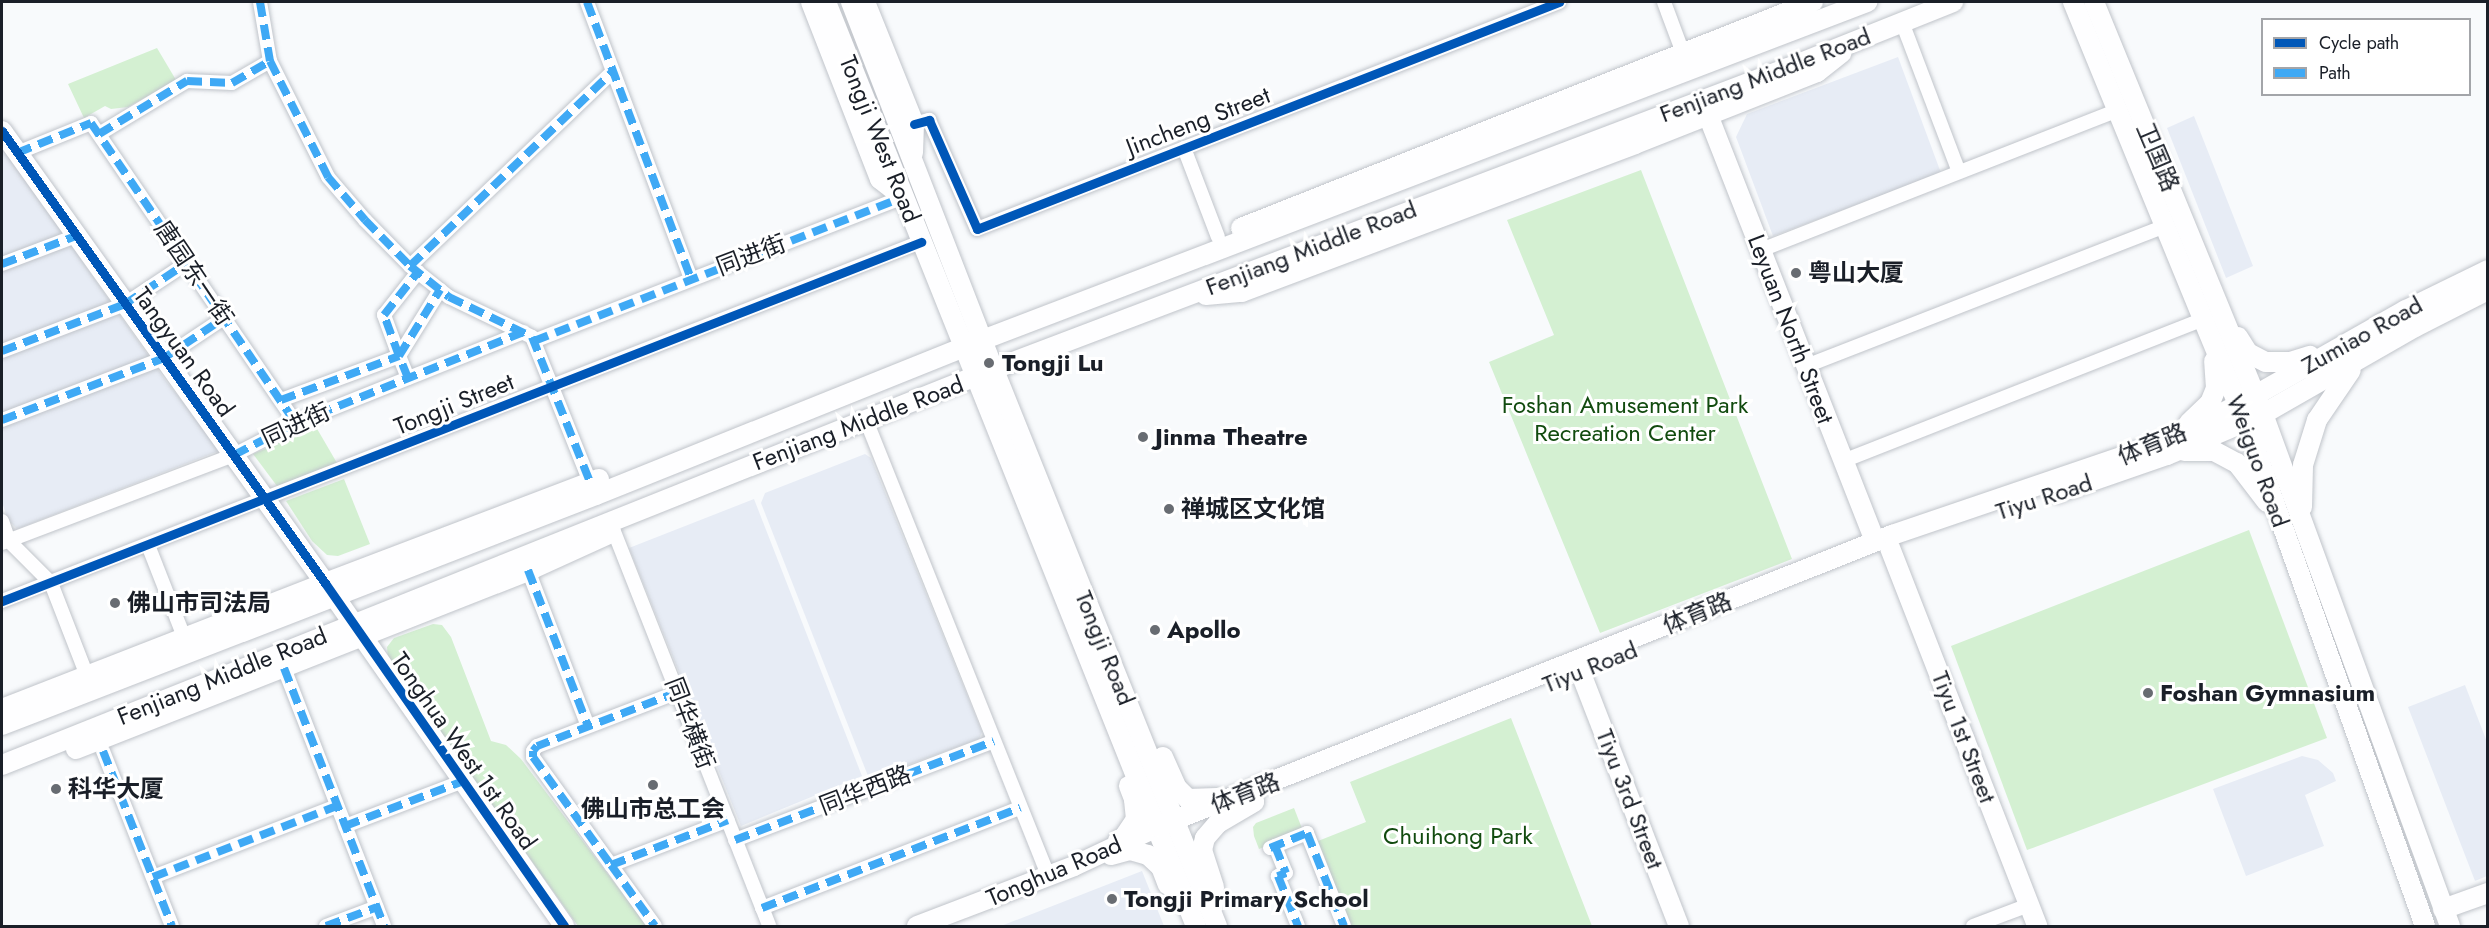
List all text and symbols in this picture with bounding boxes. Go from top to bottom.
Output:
legend [2261,18,2471,96]
street label: Fenjiang Middle Road [1656,22,1874,128]
text: Cycle path [2319,30,2399,56]
street label: Tongji West Road [833,51,927,227]
text: Path [2319,60,2351,86]
street label: Jincheng Street [1122,80,1274,162]
street label: 卫国路 [2131,118,2185,196]
street label: Fenjiang Middle Road [1202,195,1420,301]
street label: 唐园东一街 [149,215,239,331]
street label: 同进街 [712,229,790,281]
street label: Leyuan North Street [1742,230,1840,428]
place label: 粤山大厦 [1808,259,1904,287]
marker: 粤山大厦 [1789,266,1803,280]
street label: Tangyuan Road [127,282,241,422]
street label: Zumiao Road [2297,290,2427,380]
place label: Tongji Lu [1002,349,1103,377]
marker: Tongji Lu [980,354,998,372]
street label: Tongji Street [390,367,518,441]
street label: Fenjiang Middle Road [749,370,967,476]
park label: Foshan Amusement Park Recreation Center [1502,391,1748,447]
street label: Weiguo Road [2221,391,2295,531]
street label: 同进街 [257,397,335,453]
street label: 体育路 [2113,417,2191,471]
place label: Jinma Theatre [1155,423,1308,451]
marker: Jinma Theatre [1136,430,1150,444]
street label: Tiyu Road [1992,468,2096,526]
place label: 禅城区文化馆 [1181,495,1325,523]
marker: 禅城区文化馆 [1162,502,1176,516]
street label: 体育路 [1658,586,1736,640]
street label: Tongji Road [1069,587,1141,709]
place label: 佛山市司法局 [127,589,271,617]
marker: 佛山市司法局 [108,596,122,610]
place label: Apollo [1167,616,1241,644]
street label: Fenjiang Middle Road [113,621,331,731]
marker: Apollo [1148,623,1162,637]
street label: Tiyu Road [1538,635,1642,699]
street label: Tonghua West 1st Road [385,647,543,855]
street label: Tiyu 1st Street [1926,667,2002,807]
street label: 同华横街 [659,673,721,773]
place label: Foshan Gymnasium [2160,679,2375,707]
marker: Foshan Gymnasium [2141,686,2155,700]
street label: Tiyu 3rd Street [1590,725,1670,873]
street label: 同华西路 [815,759,915,821]
street label: 体育路 [1206,767,1284,819]
place label: 科华大厦 [68,775,164,803]
marker: 佛山市总工会 [646,778,660,792]
marker: 科华大厦 [49,782,63,796]
place label: 佛山市总工会 [581,795,725,823]
park label: Chuihong Park [1383,822,1533,850]
street label: Tonghua Road [982,830,1126,912]
place label: Tongji Primary School [1124,885,1369,913]
marker: Tongji Primary School [1105,892,1119,906]

